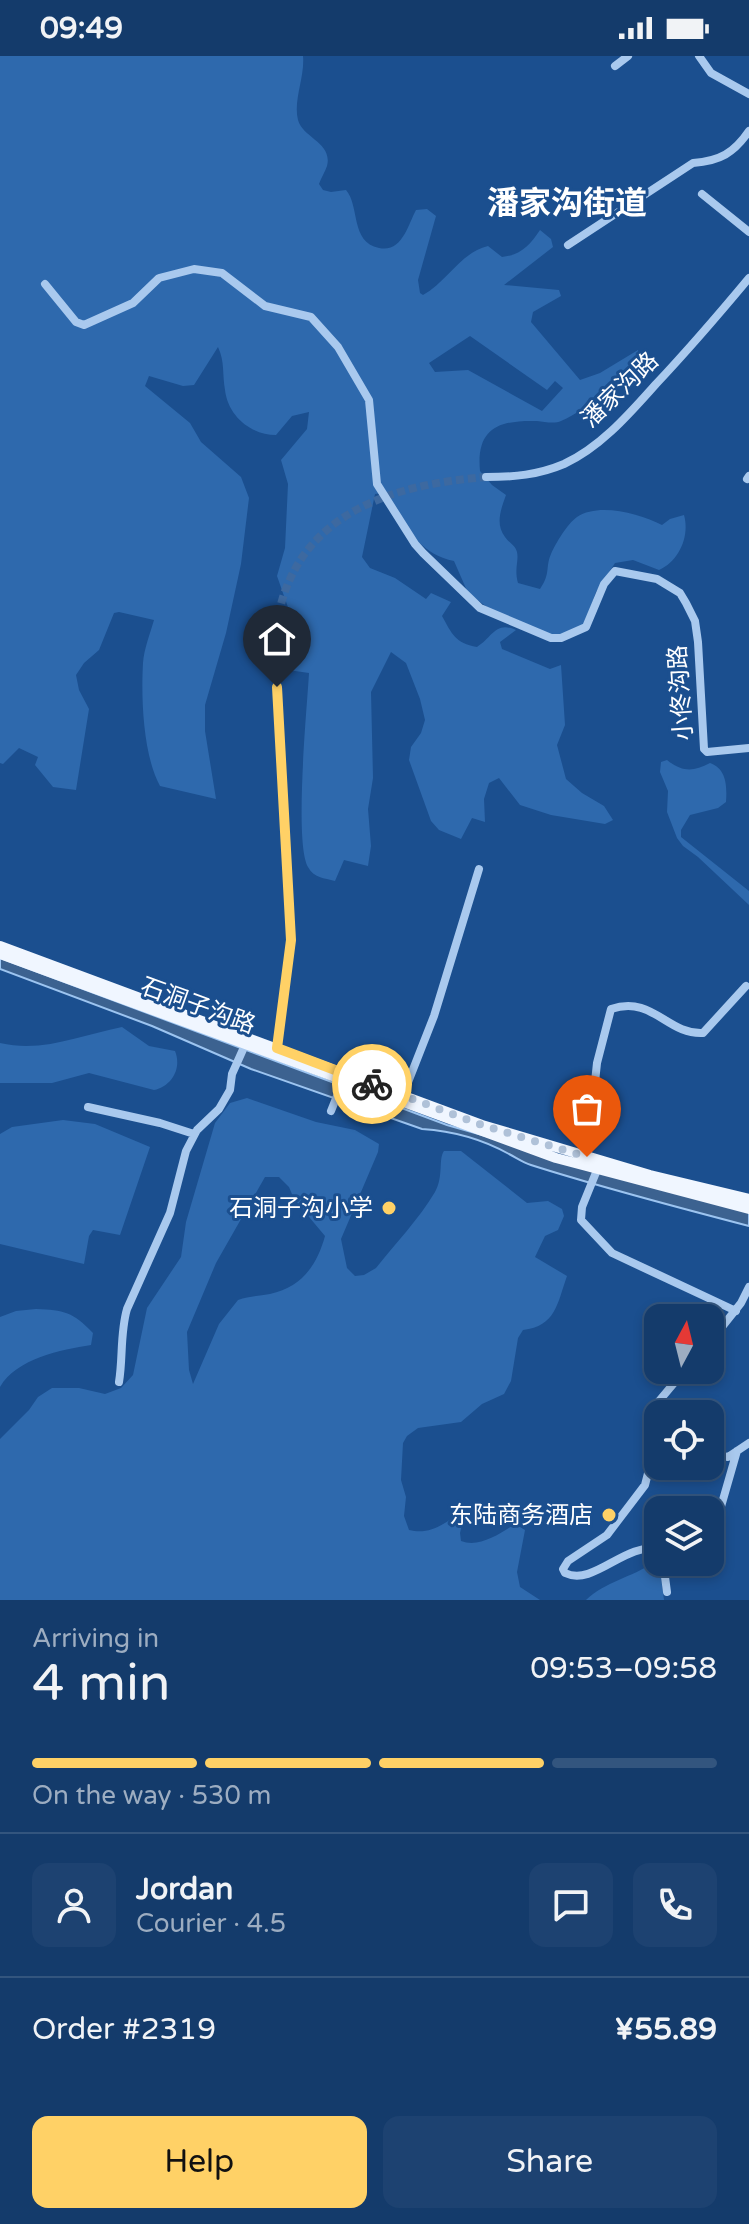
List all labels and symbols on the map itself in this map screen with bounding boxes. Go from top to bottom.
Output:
district label: 潘家沟街道 [487,185,647,223]
street label: 潘家沟路 [575,346,665,434]
pin [243,605,311,687]
street label: 小佟沟路 [663,644,699,742]
street label: 石洞子沟路 [137,972,259,1040]
courier [332,1044,412,1124]
pin [553,1075,621,1157]
place label: 石洞子沟小学 [229,1194,373,1223]
marker: 石洞子沟小学 [380,1199,398,1217]
north arrow [644,1304,724,1384]
place label: 东陆商务酒店 [449,1501,593,1530]
marker: 东陆商务酒店 [600,1506,618,1524]

